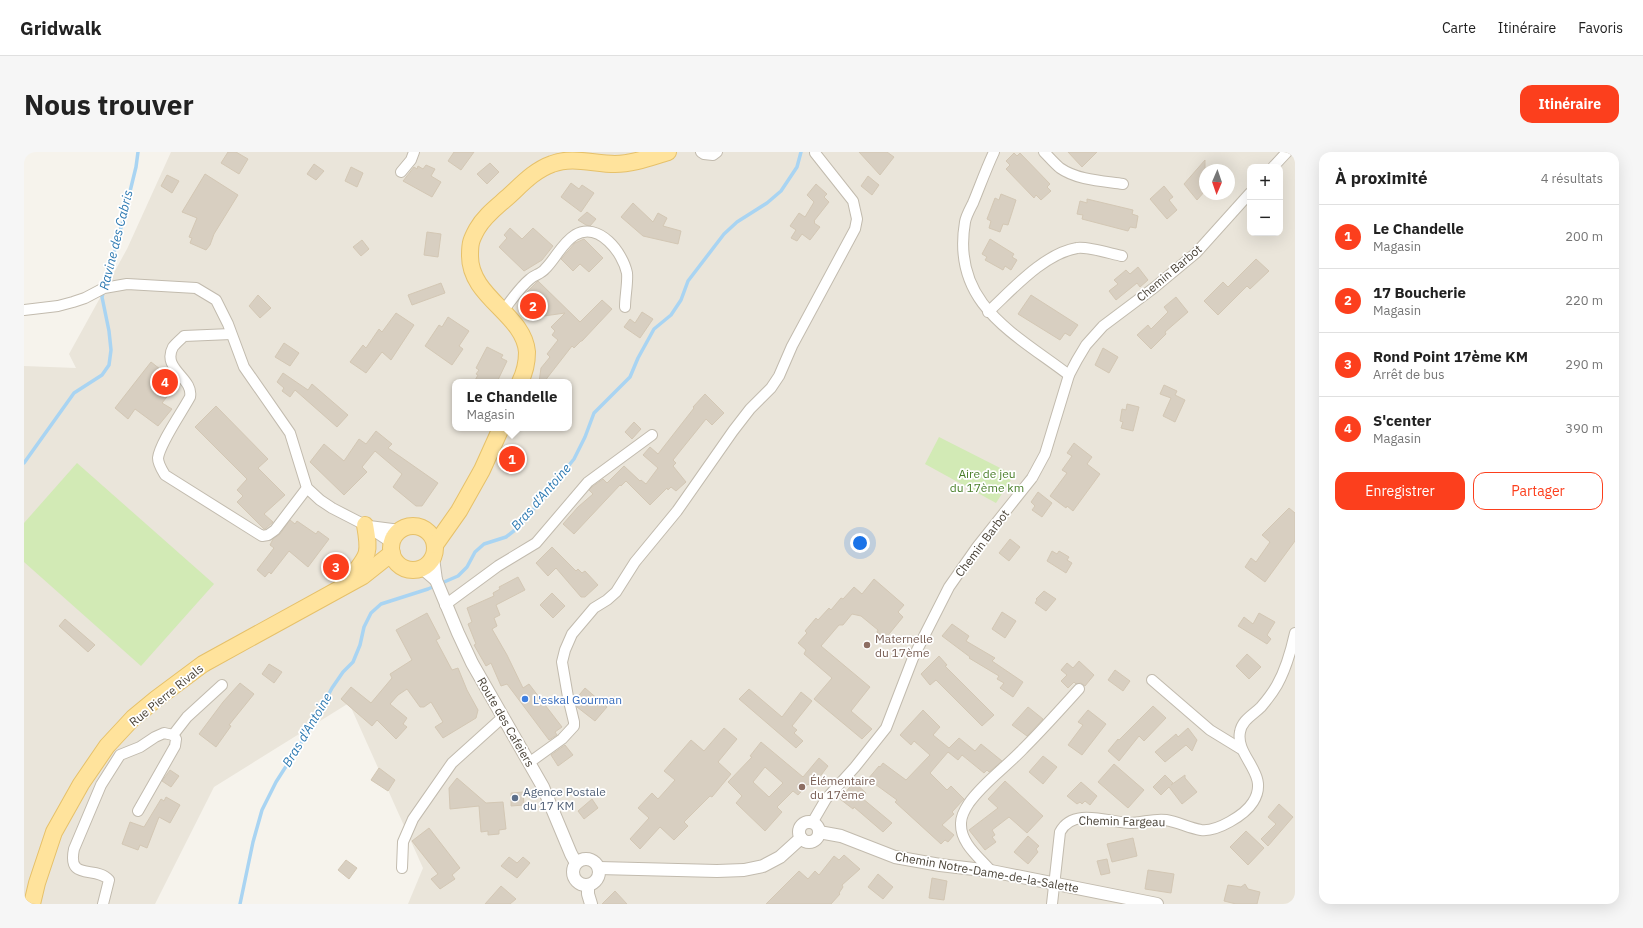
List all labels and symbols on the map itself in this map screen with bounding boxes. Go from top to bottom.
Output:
north arrow [1199,164,1235,200]
water label: Ravine des Cabris [95,188,137,292]
street label: Chemin Barbot [1133,241,1205,305]
pin: 2 [520,291,546,321]
pin: 4 [152,367,178,397]
pin: 1 [499,444,525,474]
water label: Bras d'Antoine [507,460,575,534]
park label: Aire de jeu du 17ème km [950,466,1024,495]
street label: Chemin Barbot [952,506,1012,580]
your location [850,533,870,553]
pin: 3 [323,552,349,582]
place label: Maternelle du 17ème [875,631,933,660]
marker: Maternelle du 17ème [862,640,872,650]
street label: Rue Pierre Rivals [126,660,206,729]
street label: Route des Cafeiers [474,675,538,770]
water label: Bras d'Antoine [278,690,336,770]
place label: L'eskal Gourman [533,692,622,707]
marker: L'eskal Gourman [520,694,530,704]
place label: Élémentaire du 17ème [810,773,876,802]
marker: Élémentaire du 17ème [797,782,807,792]
place label: Agence Postale du 17 KM [523,784,606,813]
marker: Agence Postale du 17 KM [510,793,520,803]
street label: Chemin Fargeau [1078,813,1166,829]
street label: Chemin Notre-Dame-de-la-Salette [894,848,1081,896]

